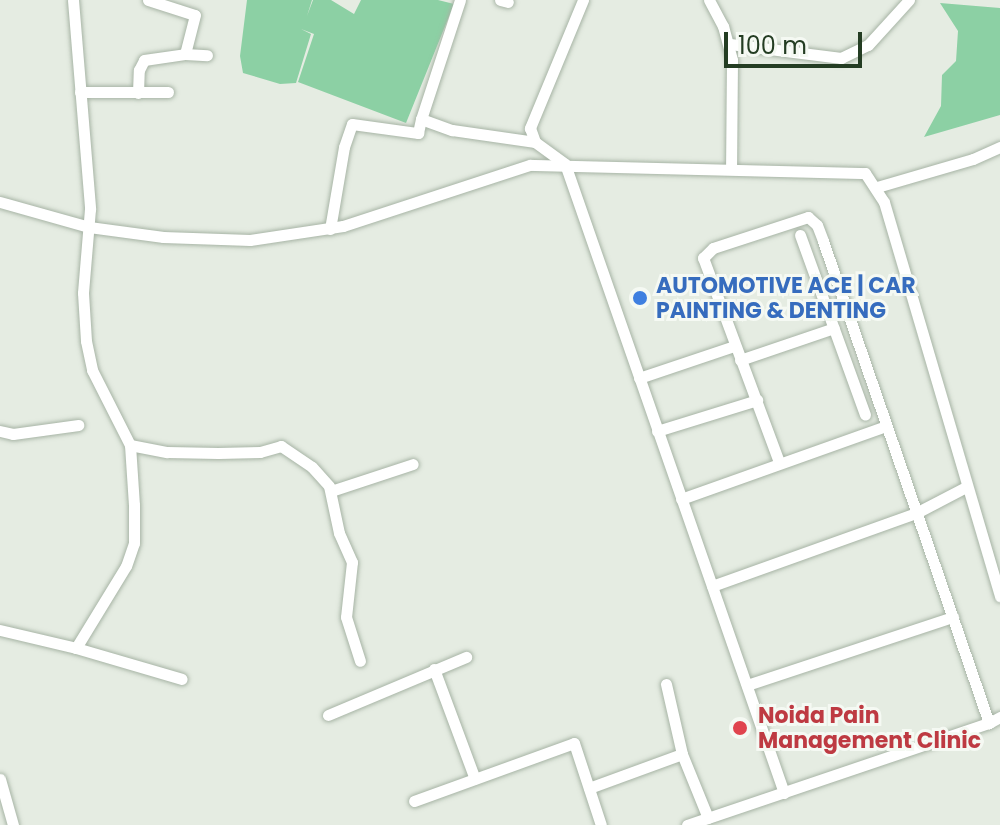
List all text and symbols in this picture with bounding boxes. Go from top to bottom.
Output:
scale bar [728,16,866,66]
text: 100 m [738,29,807,62]
place label: AUTOMOTIVE ACE | CAR PAINTING & DENTING [656,272,916,324]
marker: AUTOMOTIVE ACE | CAR PAINTING & DENTING [631,289,649,307]
place label: Noida Pain Management Clinic [758,702,981,754]
marker: Noida Pain Management Clinic [729,717,751,739]

